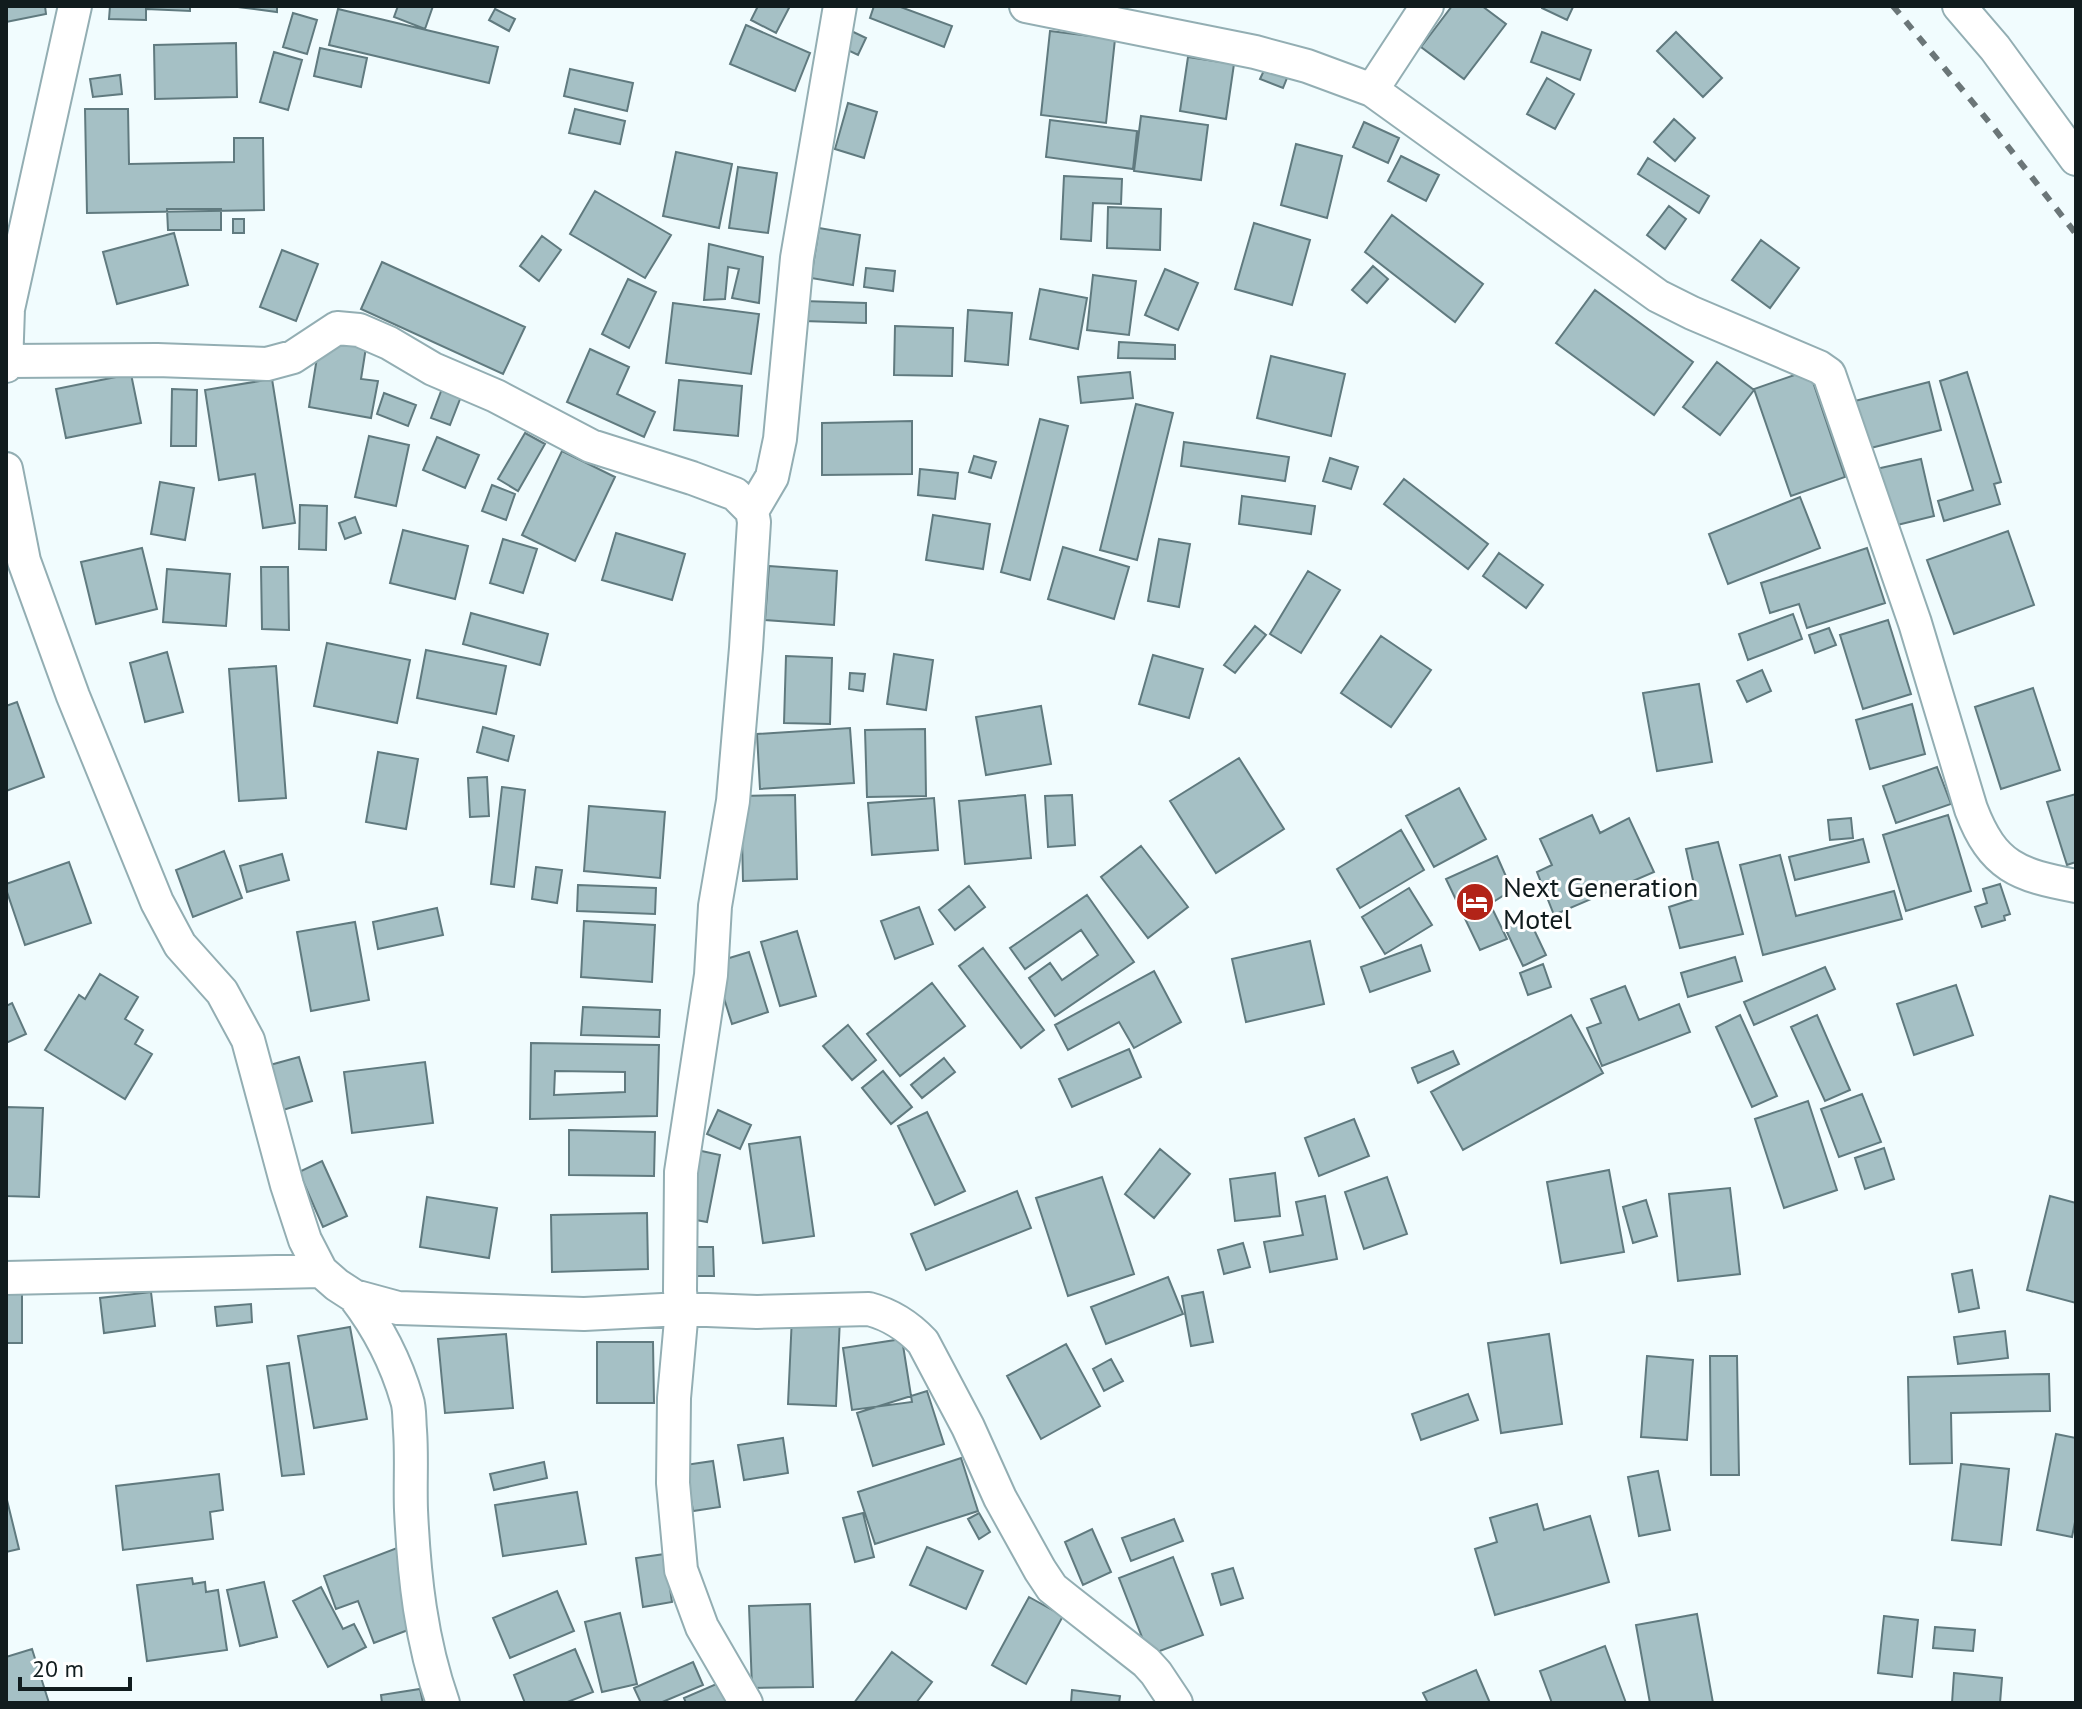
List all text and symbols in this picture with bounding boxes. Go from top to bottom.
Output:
place label: Next Generation Motel [1503,868,1698,937]
hotel icon: Next Generation Motel [1454,881,1496,923]
scale bar [20,1641,130,1691]
text: 20 m [32,1653,84,1684]

